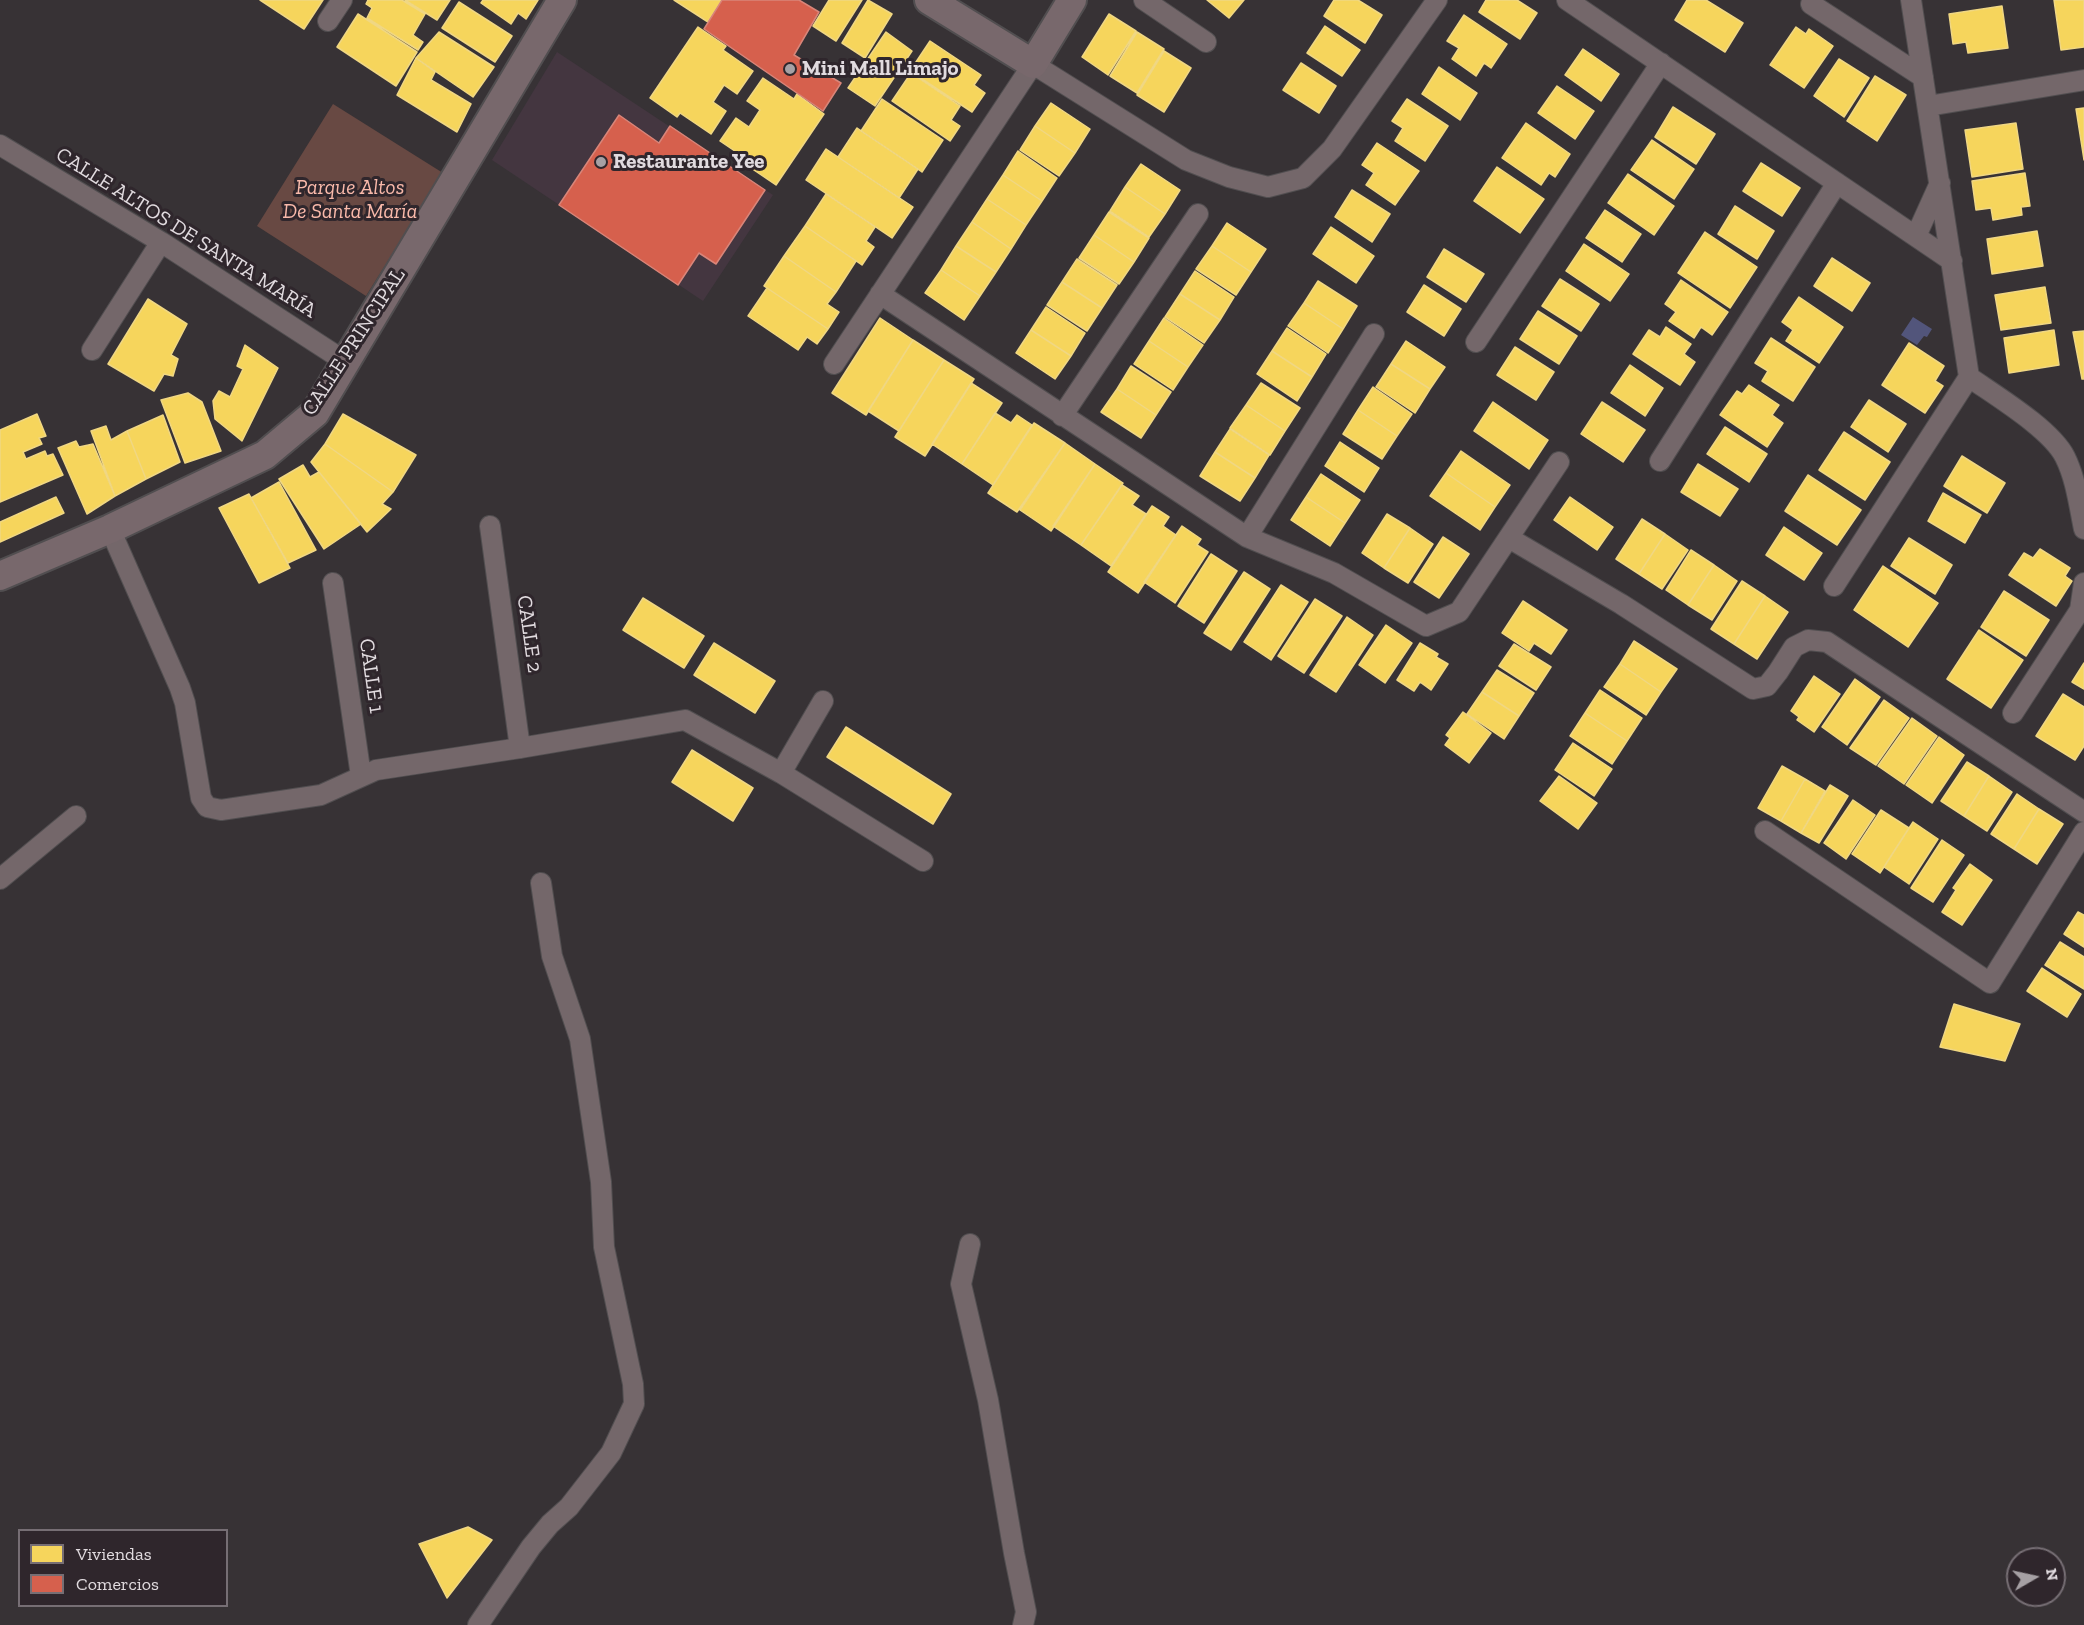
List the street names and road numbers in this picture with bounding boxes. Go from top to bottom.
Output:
street label: CALLE ALTOS DE SANTA MARÍA [51,142,321,324]
street label: CALLE PRINCIPAL [297,264,411,420]
street label: CALLE 2 [511,594,547,674]
street label: CALLE 1 [353,637,389,715]

